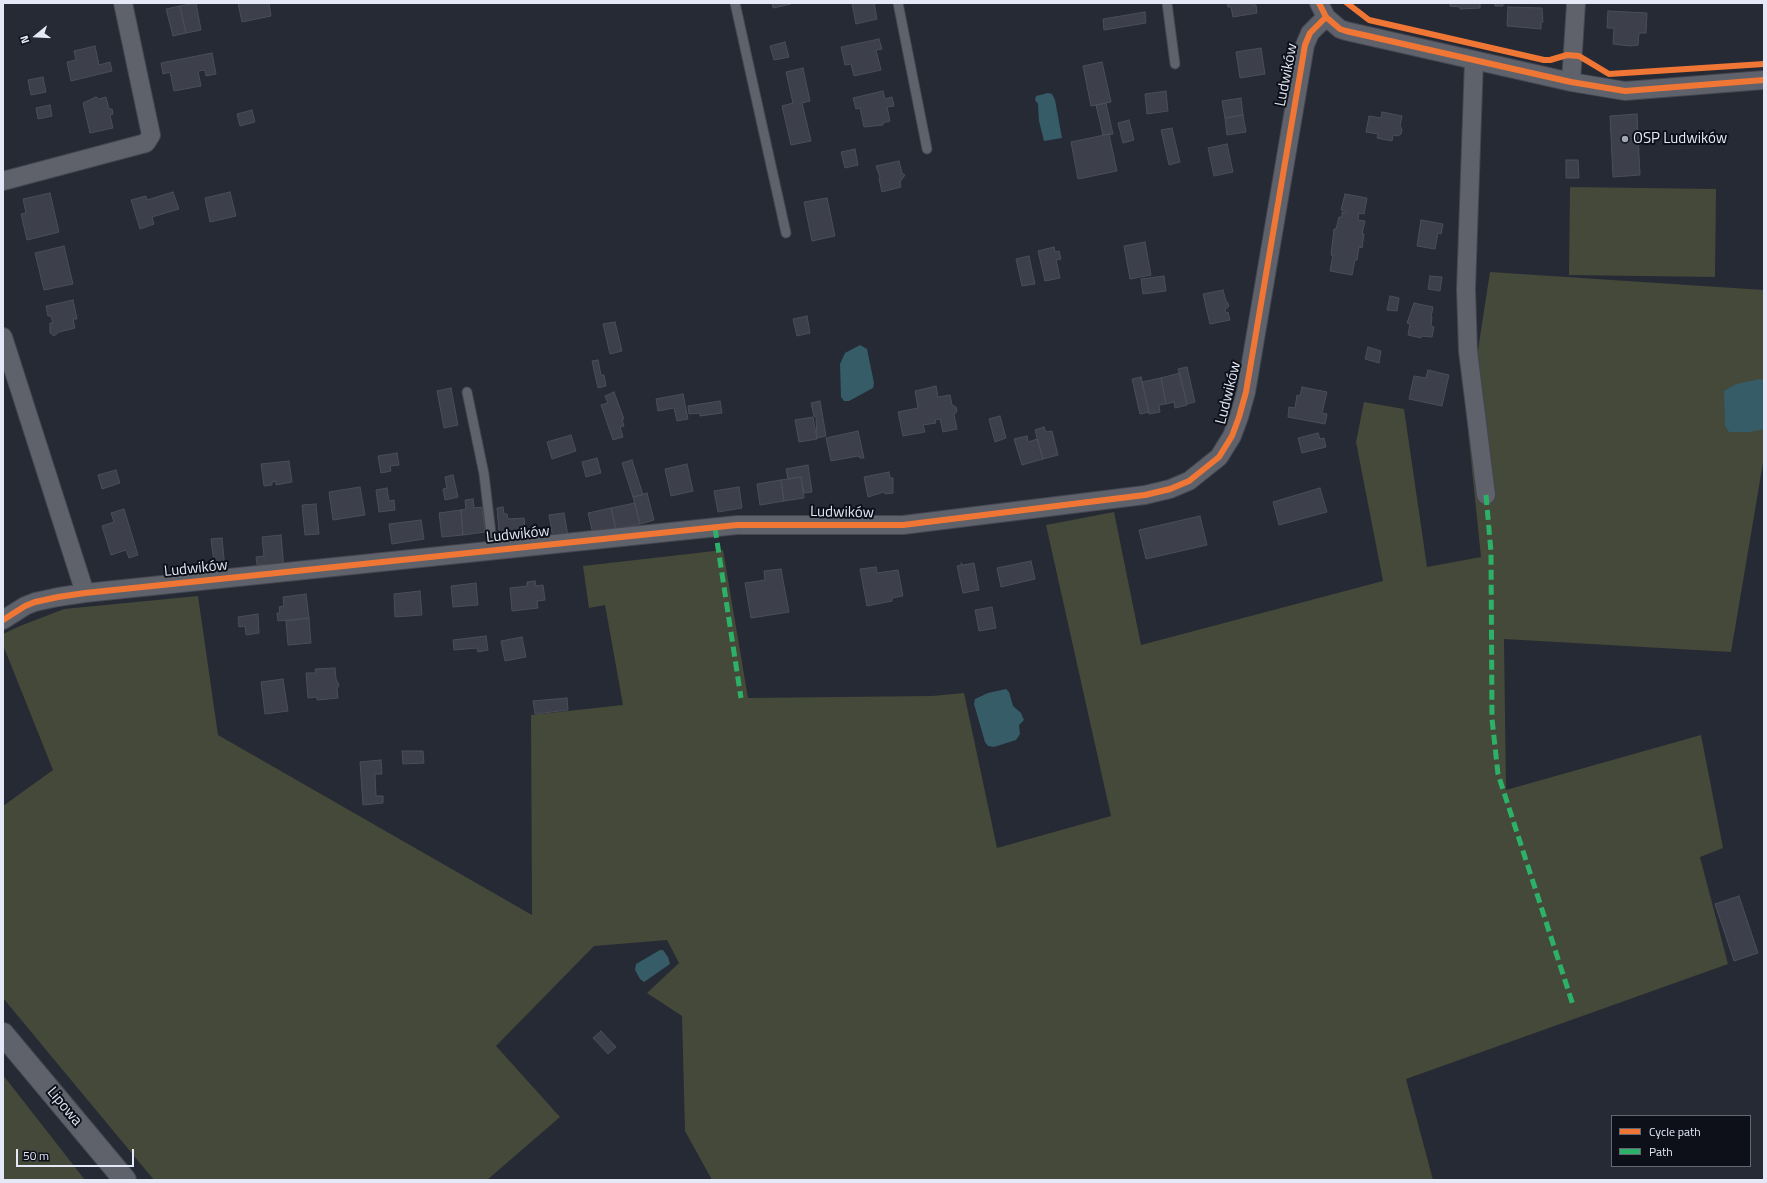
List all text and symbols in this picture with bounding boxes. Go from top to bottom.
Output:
north arrow [16,16,56,56]
text: N [16,34,33,46]
street label: Ludwików [1272,42,1302,108]
place label: OSP Ludwików [1633,130,1727,148]
marker: OSP Ludwików [1620,134,1630,144]
street label: Ludwików [1213,360,1245,426]
street label: Ludwików [810,503,874,523]
street label: Ludwików [485,523,551,547]
street label: Ludwików [163,557,229,581]
street label: Lipowa [43,1084,85,1130]
legend [1611,1115,1751,1167]
text: Cycle path [1649,1122,1701,1141]
scale bar [18,1141,136,1167]
text: Path [1649,1142,1673,1161]
text: 50 m [23,1146,49,1165]

